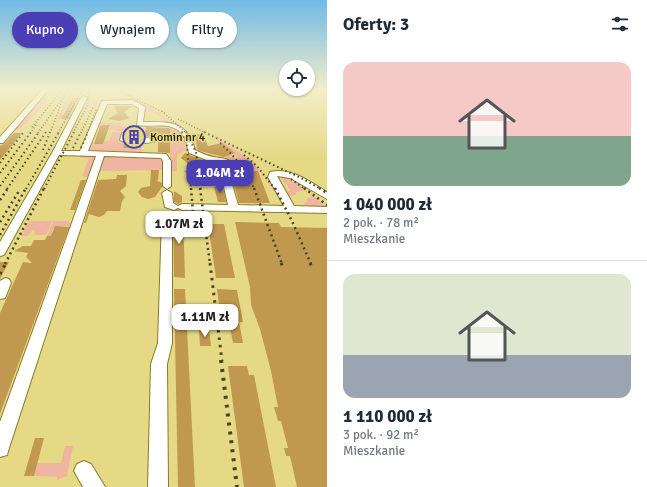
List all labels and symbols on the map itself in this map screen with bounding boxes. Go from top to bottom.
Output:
building icon: Komin nr 4 [121,124,147,150]
place label: Komin nr 4 [150,130,206,145]
pin: 1.04M zł [179,160,261,194]
pin: 1.07M zł [138,211,220,245]
pin: 1.11M zł [164,304,246,338]

